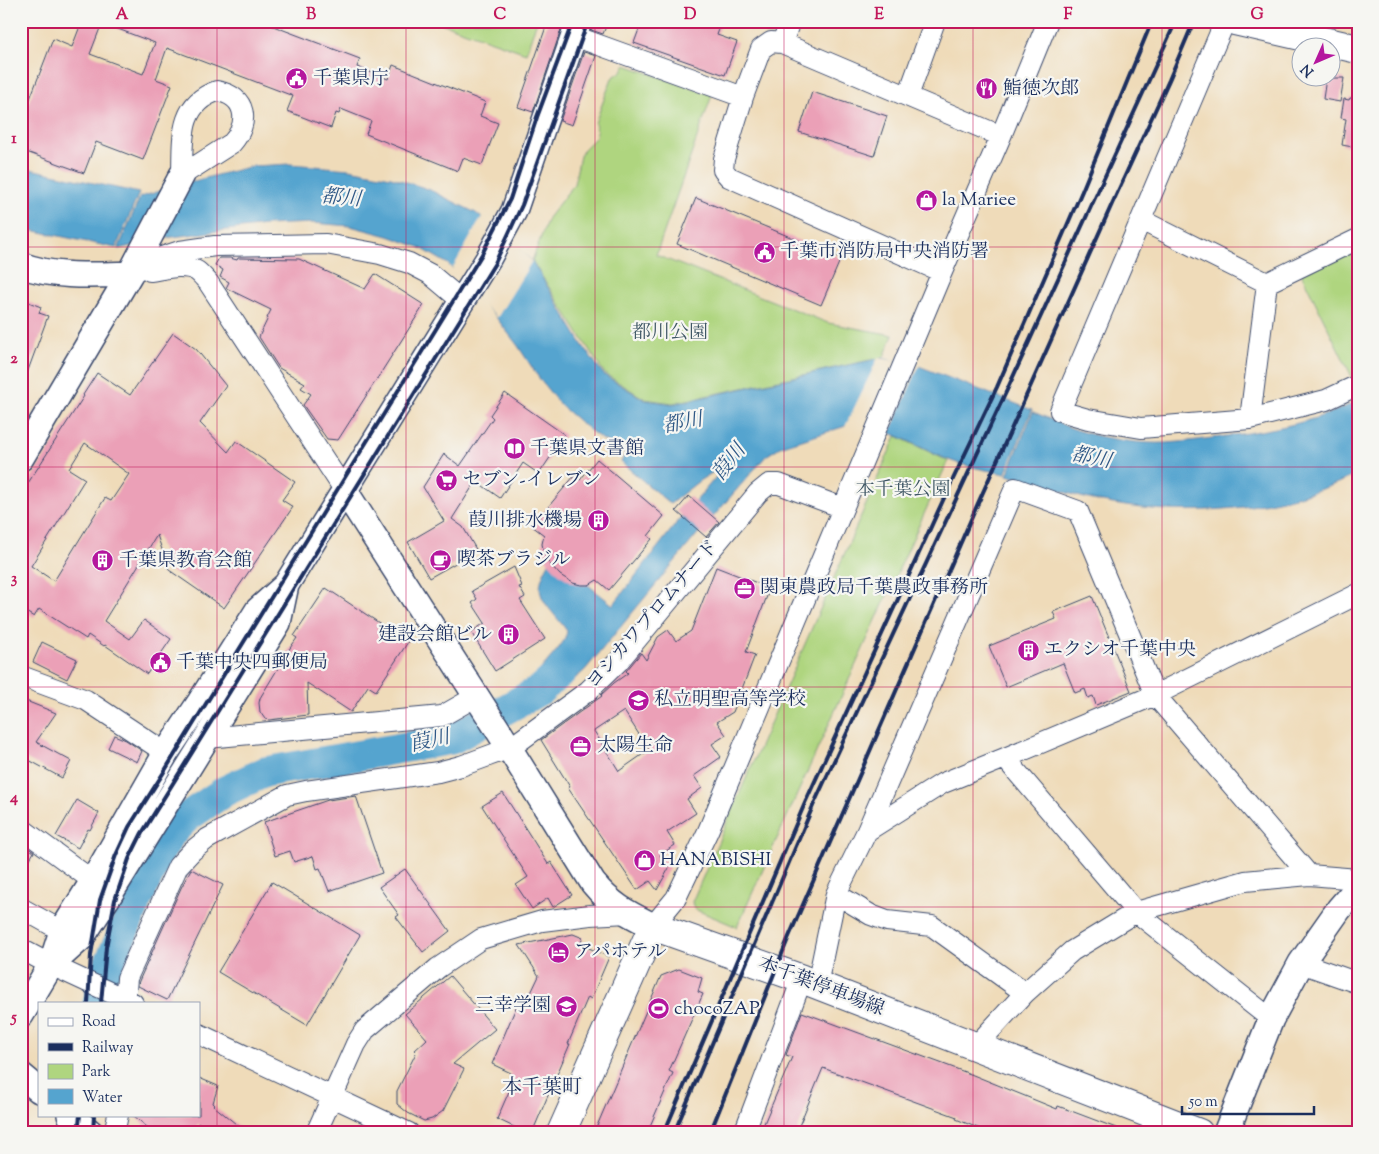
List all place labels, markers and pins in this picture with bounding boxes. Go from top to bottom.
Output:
place label: 千葉県庁 [313,66,389,93]
public building icon: 千葉県庁 [285,67,309,91]
place label: 鮨徳次郎 [1003,76,1079,103]
restaurant icon: 鮨徳次郎 [975,77,999,101]
place label: la Mariee [942,187,1016,214]
shop icon: la Mariee [914,188,938,212]
place label: 千葉市消防局中央消防署 [780,239,989,266]
public building icon: 千葉市消防局中央消防署 [752,240,776,264]
place label: 千葉県文書館 [530,436,644,463]
library icon: 千葉県文書館 [502,437,526,461]
place label: セブン-イレブン [463,467,601,494]
supermarket icon: セブン-イレブン [435,468,459,492]
place label: 葭川排水機場 [468,508,582,535]
building icon: 葭川排水機場 [586,509,610,533]
place label: 喫茶ブラジル [457,547,571,574]
place label: 千葉県教育会館 [119,548,252,575]
cafe icon: 喫茶ブラジル [429,548,453,572]
building icon: 千葉県教育会館 [91,549,115,573]
place label: 関東農政局千葉農政事務所 [760,575,988,602]
office icon: 関東農政局千葉農政事務所 [732,576,756,600]
place label: 建設会館ビル [378,622,492,649]
building icon: 建設会館ビル [496,623,520,647]
place label: エクシオ千葉中央 [1044,637,1196,664]
building icon: エクシオ千葉中央 [1016,638,1040,662]
place label: 千葉中央四郵便局 [176,650,328,677]
public building icon: 千葉中央四郵便局 [148,651,172,675]
place label: 私立明聖高等学校 [654,687,806,714]
school or university icon: 私立明聖高等学校 [626,688,650,712]
place label: 太陽生命 [597,733,673,760]
office icon: 太陽生命 [569,734,593,758]
place label: HANABISHI [660,847,772,874]
shop icon: HANABISHI [632,848,656,872]
place label: アパホテル [574,939,667,966]
hotel icon: アパホテル [546,940,570,964]
place label: 三幸学園 [475,993,551,1020]
school or university icon: 三幸学園 [555,994,579,1018]
place label: chocoZAP [674,996,760,1023]
sports icon: chocoZAP [646,997,670,1021]

